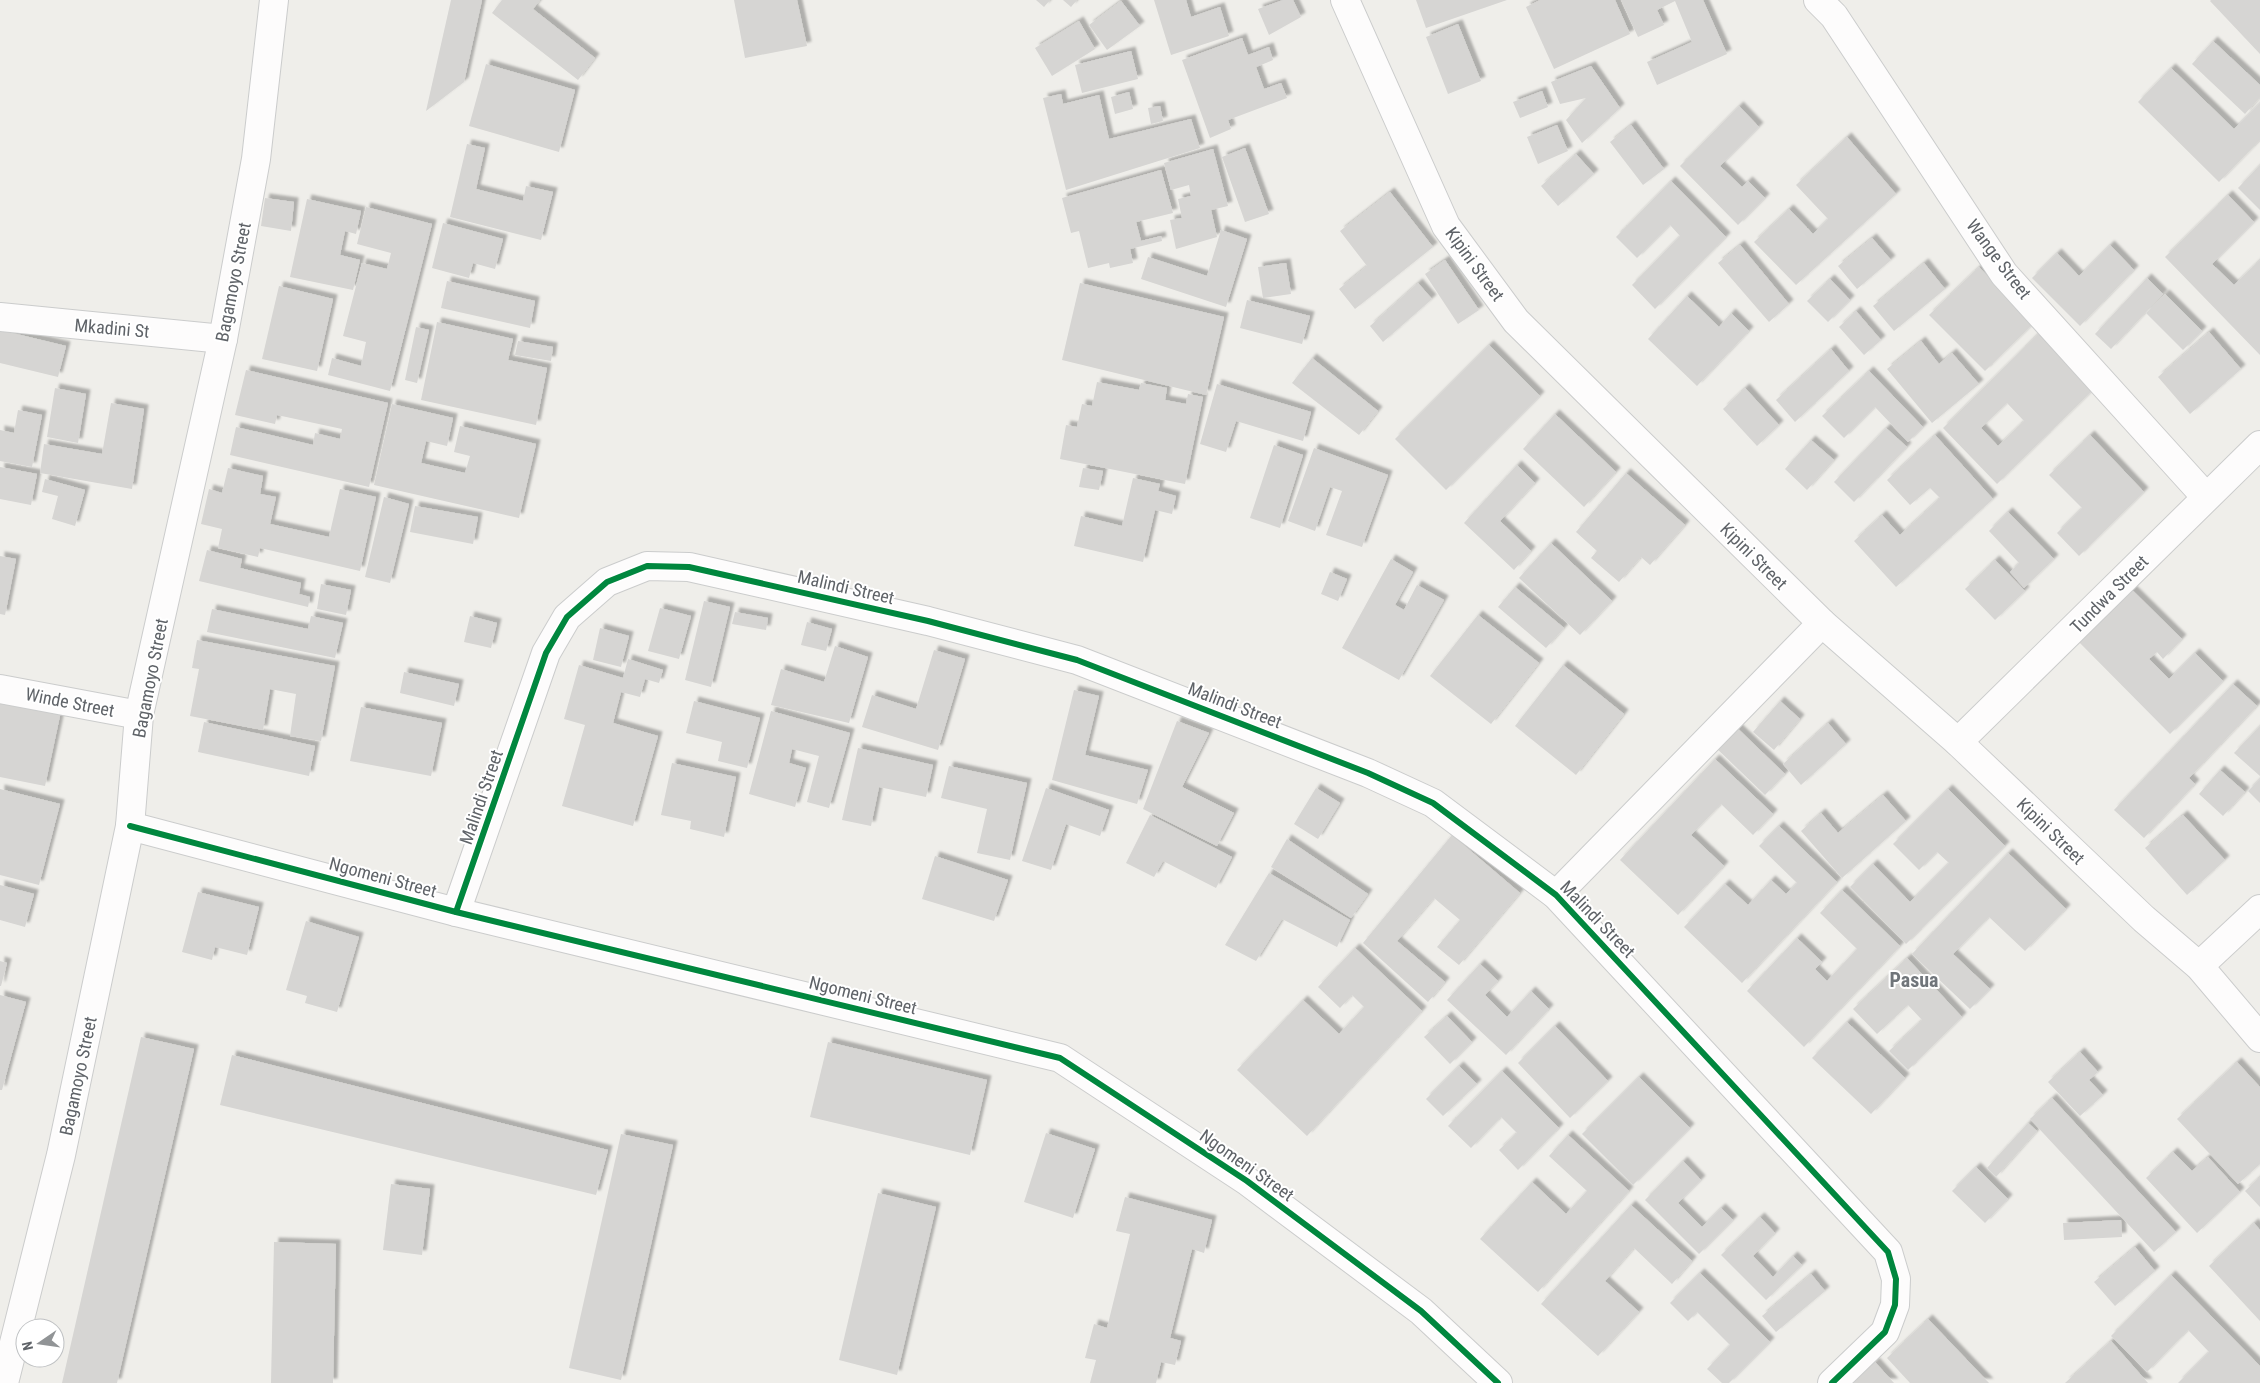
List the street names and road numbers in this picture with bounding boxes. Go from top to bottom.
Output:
street label: Wange Street [1962,215,2036,303]
street label: Bagamoyo Street [211,221,255,343]
street label: Kipini Street [1441,223,1509,305]
street label: Mkadini St [74,314,150,342]
street label: Kipini Street [1716,518,1792,594]
street label: Tundwa Street [2066,551,2152,637]
street label: Malindi Street [796,566,896,608]
street label: Bagamoyo Street [128,617,172,739]
street label: Malindi Street [1185,678,1285,732]
street label: Winde Street [24,683,116,721]
street label: Malindi Street [455,747,507,847]
street label: Kipini Street [2013,794,2089,868]
street label: Ngomeni Street [327,853,439,901]
street label: Malindi Street [1556,876,1640,962]
street label: Ngomeni Street [807,971,919,1019]
street label: Bagamoyo Street [55,1015,101,1137]
street label: Ngomeni Street [1196,1125,1298,1205]

